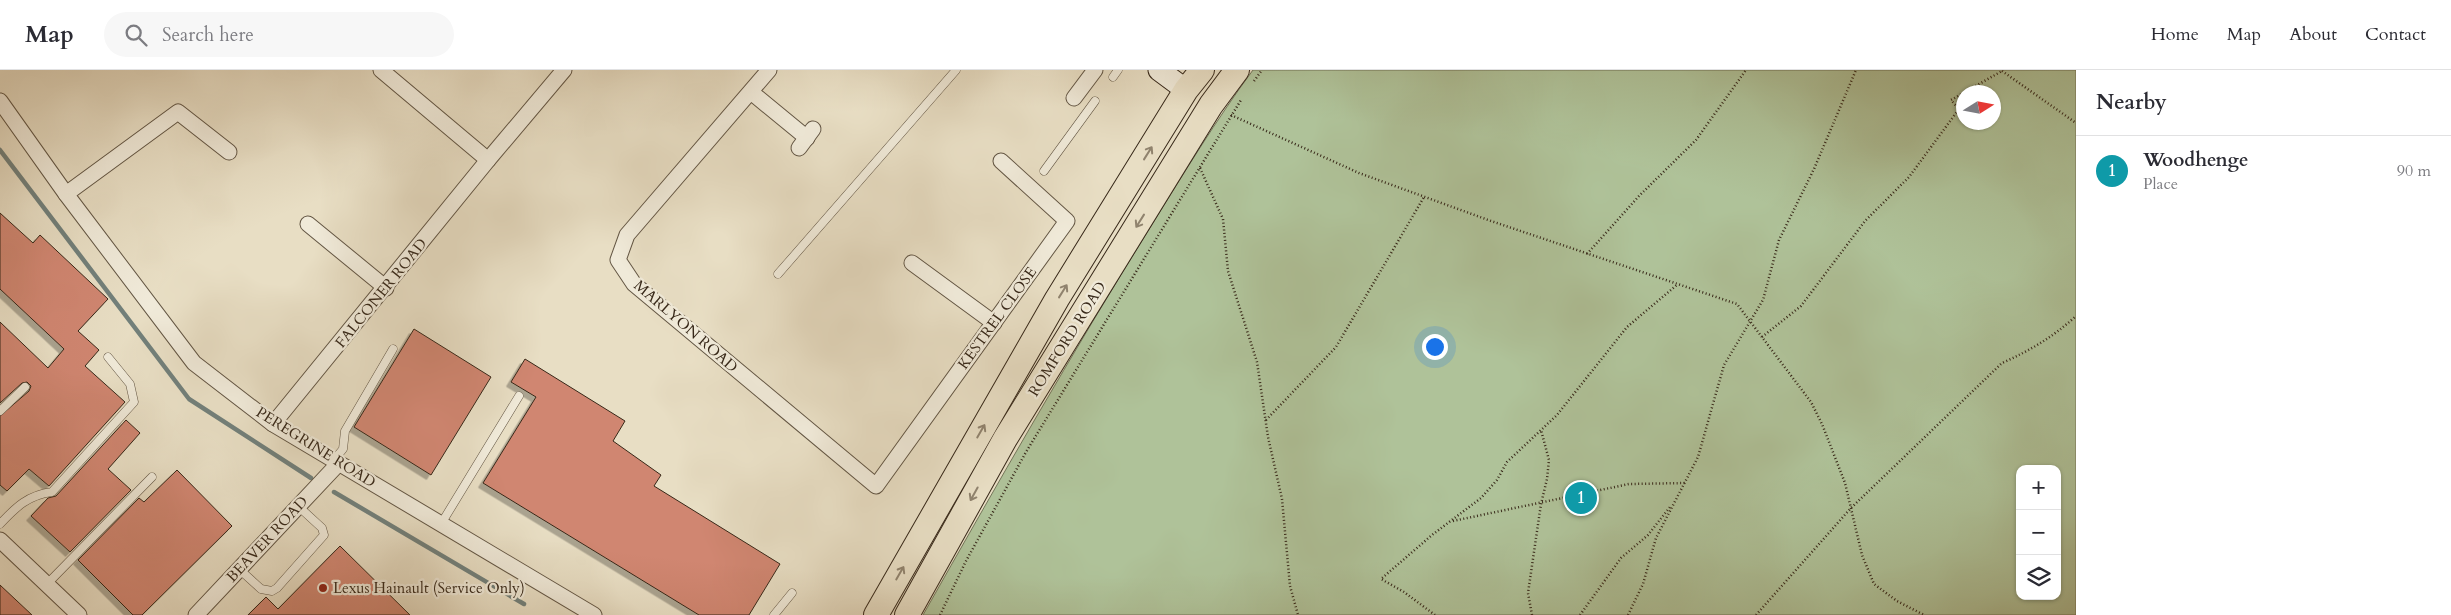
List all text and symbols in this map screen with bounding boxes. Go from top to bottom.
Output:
search box [104,12,454,57]
text: Map [25,18,74,51]
icon: search [122,21,150,49]
text: Search here [162,22,254,48]
text: Home [2151,22,2199,47]
text: Map [2227,22,2261,47]
text: About [2289,22,2337,47]
text: Contact [2365,22,2426,47]
north arrow [1956,85,2001,130]
text: Nearby [2096,88,2167,117]
one-way arrow [1143,146,1153,160]
text: Woodhenge [2143,147,2248,173]
text: 1 [2108,160,2116,182]
text: 90 m [2397,160,2431,182]
text: Place [2143,173,2178,195]
one-way arrow [1134,213,1144,227]
street label: FALCONER ROAD [331,234,431,352]
street label: KESTREL CLOSE [953,263,1041,373]
street label: MARLYON ROAD [630,275,742,377]
street label: ROMFORD ROAD [1024,278,1110,400]
one-way arrow [1057,284,1068,298]
your location [1422,334,1448,360]
street label: PEREGRINE ROAD [252,402,380,492]
one-way arrow [976,425,986,439]
map controls [2016,465,2061,600]
button: + [2016,465,2061,510]
pin: 1 [1565,479,1597,517]
one-way arrow [969,487,979,502]
street label: BEAVER ROAD [222,492,312,586]
button: − [2016,510,2061,555]
button: layers [2016,555,2061,600]
one-way arrow [896,566,906,580]
place label: Lexus Hainault (Service Only) [333,578,525,598]
marker: Lexus Hainault (Service Only) [317,582,329,594]

